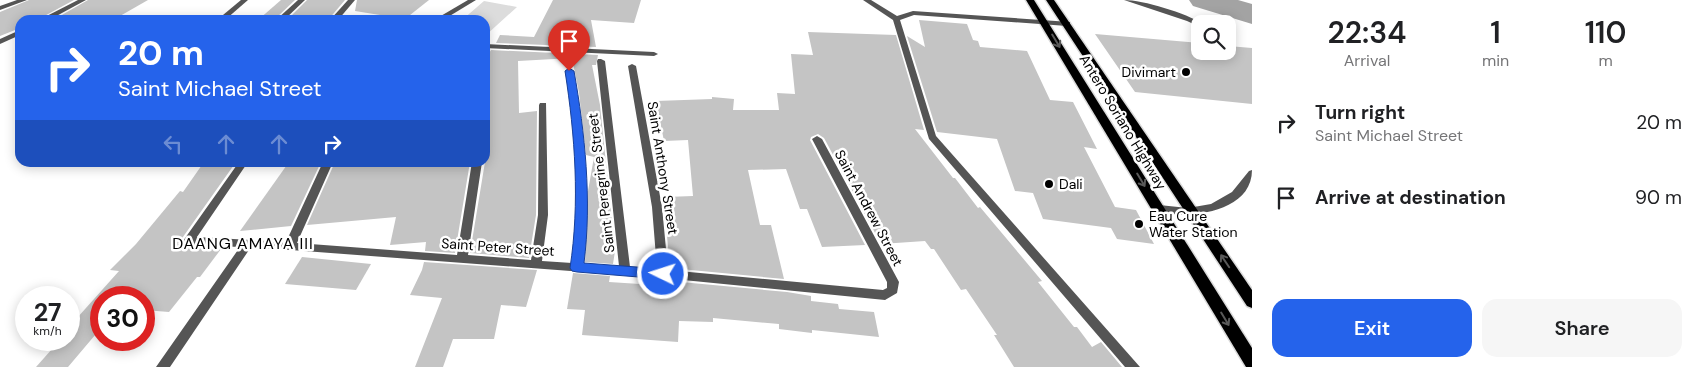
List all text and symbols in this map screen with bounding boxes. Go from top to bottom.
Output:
text: 22:34 [1327,13,1406,52]
text: 1 [1490,13,1501,52]
text: 110 [1585,13,1626,52]
map controls [1191,15,1236,60]
button: search [1191,15,1236,60]
pin [548,20,590,71]
icon: arrive [555,27,583,55]
text: 20 m [118,30,204,76]
one-way arrow [1052,34,1062,48]
icon: right [35,35,100,100]
text: Arrival [1344,50,1390,71]
text: min [1482,50,1509,71]
text: m [1598,50,1613,71]
street label: Antero Soriano Highway [1075,51,1171,193]
place label: Divimart [1122,63,1176,81]
marker: Divimart [1180,66,1192,78]
text: Saint Michael Street [118,74,322,103]
street label: Saint Anthony Street [644,100,682,236]
text: Turn right [1315,100,1405,125]
icon: right [1272,109,1300,137]
text: 20 m [1636,110,1682,135]
street label: Saint Peregrine Street [584,112,618,254]
text: Saint Michael Street [1315,125,1463,146]
icon: left [159,130,187,158]
icon: ahead [212,130,240,158]
icon: ahead [265,130,293,158]
icon: right [318,130,346,158]
street label: Saint Andrew Street [831,147,907,269]
one-way arrow [1136,172,1146,186]
place label: Dali [1059,175,1083,193]
marker: Dali [1043,178,1055,190]
icon: arrive [1272,184,1300,212]
text: Arrive at destination [1315,185,1506,210]
text: 90 m [1635,185,1682,210]
place label: Eau Cure Water Station [1149,207,1238,241]
marker: Eau Cure Water Station [1133,218,1145,230]
district label: DAANG AMAYA III [172,233,314,254]
street label: Saint Peter Street [441,234,555,260]
position arrow [636,247,688,299]
one-way arrow [1220,254,1230,268]
speed limit sign: 30 [90,286,155,351]
text: 27 [34,296,61,329]
button: Exit [1272,299,1472,357]
button: Share [1482,299,1682,357]
one-way arrow [1221,311,1231,325]
text: km/h [33,323,62,339]

